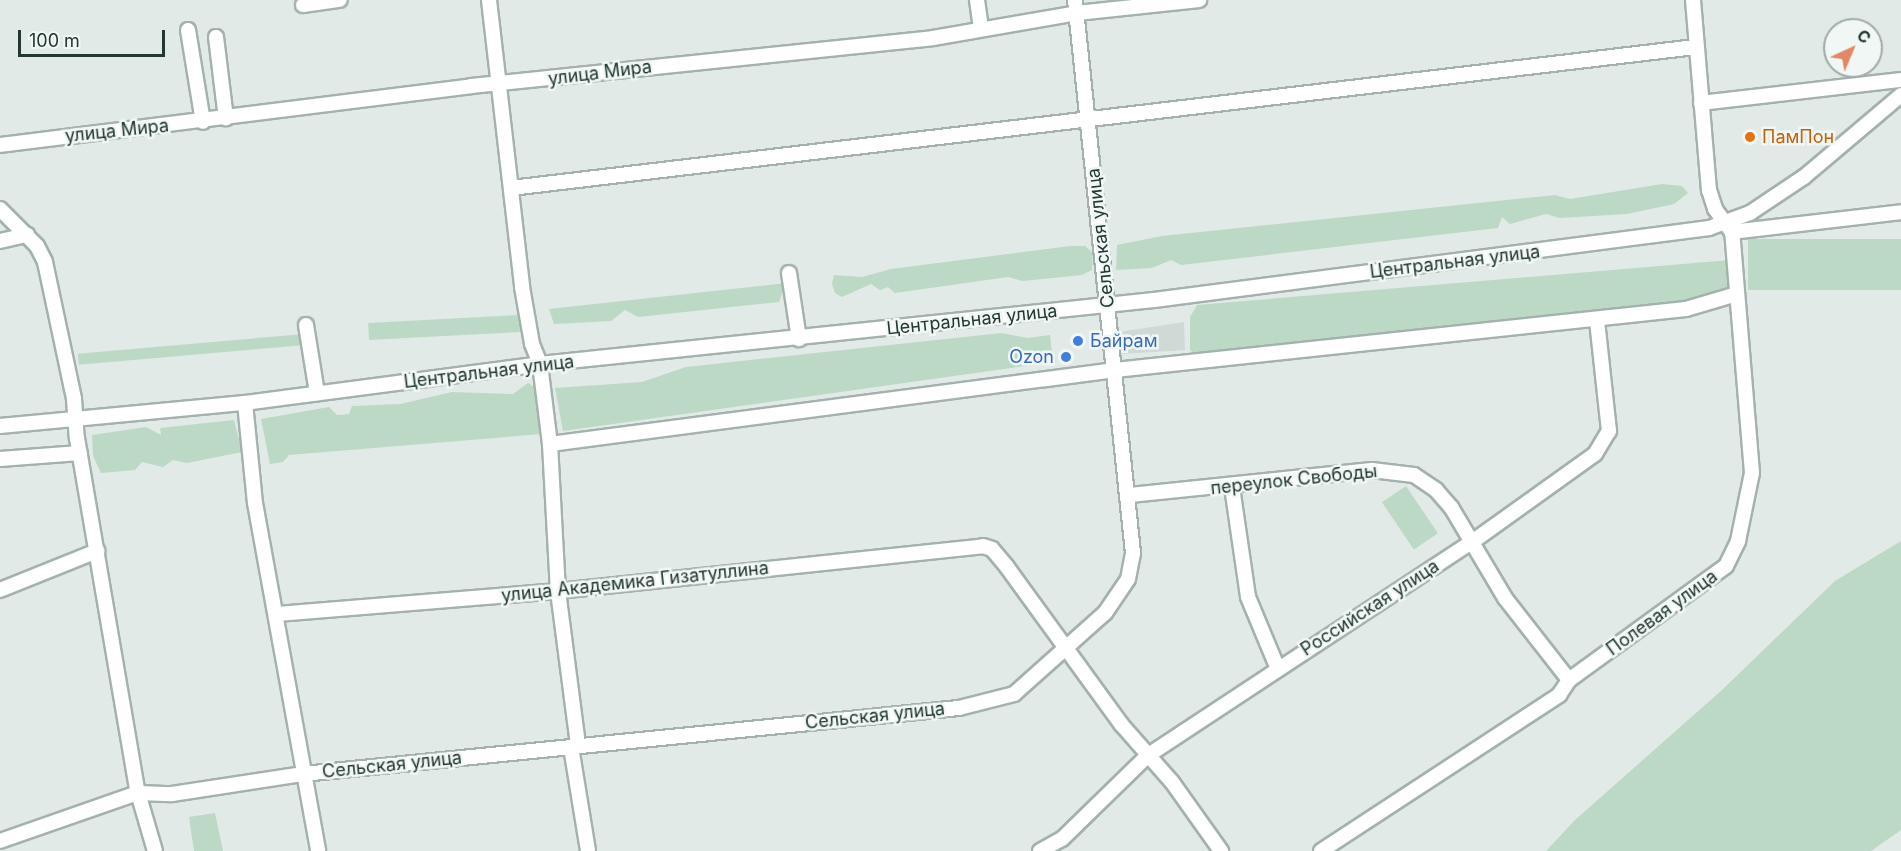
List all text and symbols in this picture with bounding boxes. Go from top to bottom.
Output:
scale bar [21,18,168,56]
north arrow [1823,18,1883,78]
text: С [1853,25,1875,48]
text: 100 m [29,30,80,51]
street label: улица Мира [547,56,653,90]
street label: улица Мира [64,115,170,147]
place label: ПамПон [1762,126,1834,148]
marker: ПамПон [1743,130,1757,144]
street label: Сельская улица [1083,167,1119,309]
street label: Центральная улица [1369,241,1541,283]
street label: Центральная улица [886,300,1058,340]
place label: Байрам [1090,330,1158,352]
marker: Байрам [1071,334,1085,348]
place label: Ozon [1009,346,1054,368]
marker: Ozon [1059,350,1073,364]
street label: Центральная улица [403,351,575,393]
street label: переулок Свободы [1210,460,1378,500]
street label: Российская улица [1297,555,1443,661]
street label: улица Академика Гизатуллина [500,557,770,607]
street label: Полевая улица [1602,566,1722,660]
street label: Сельская улица [804,698,946,734]
street label: Сельская улица [321,747,463,783]

